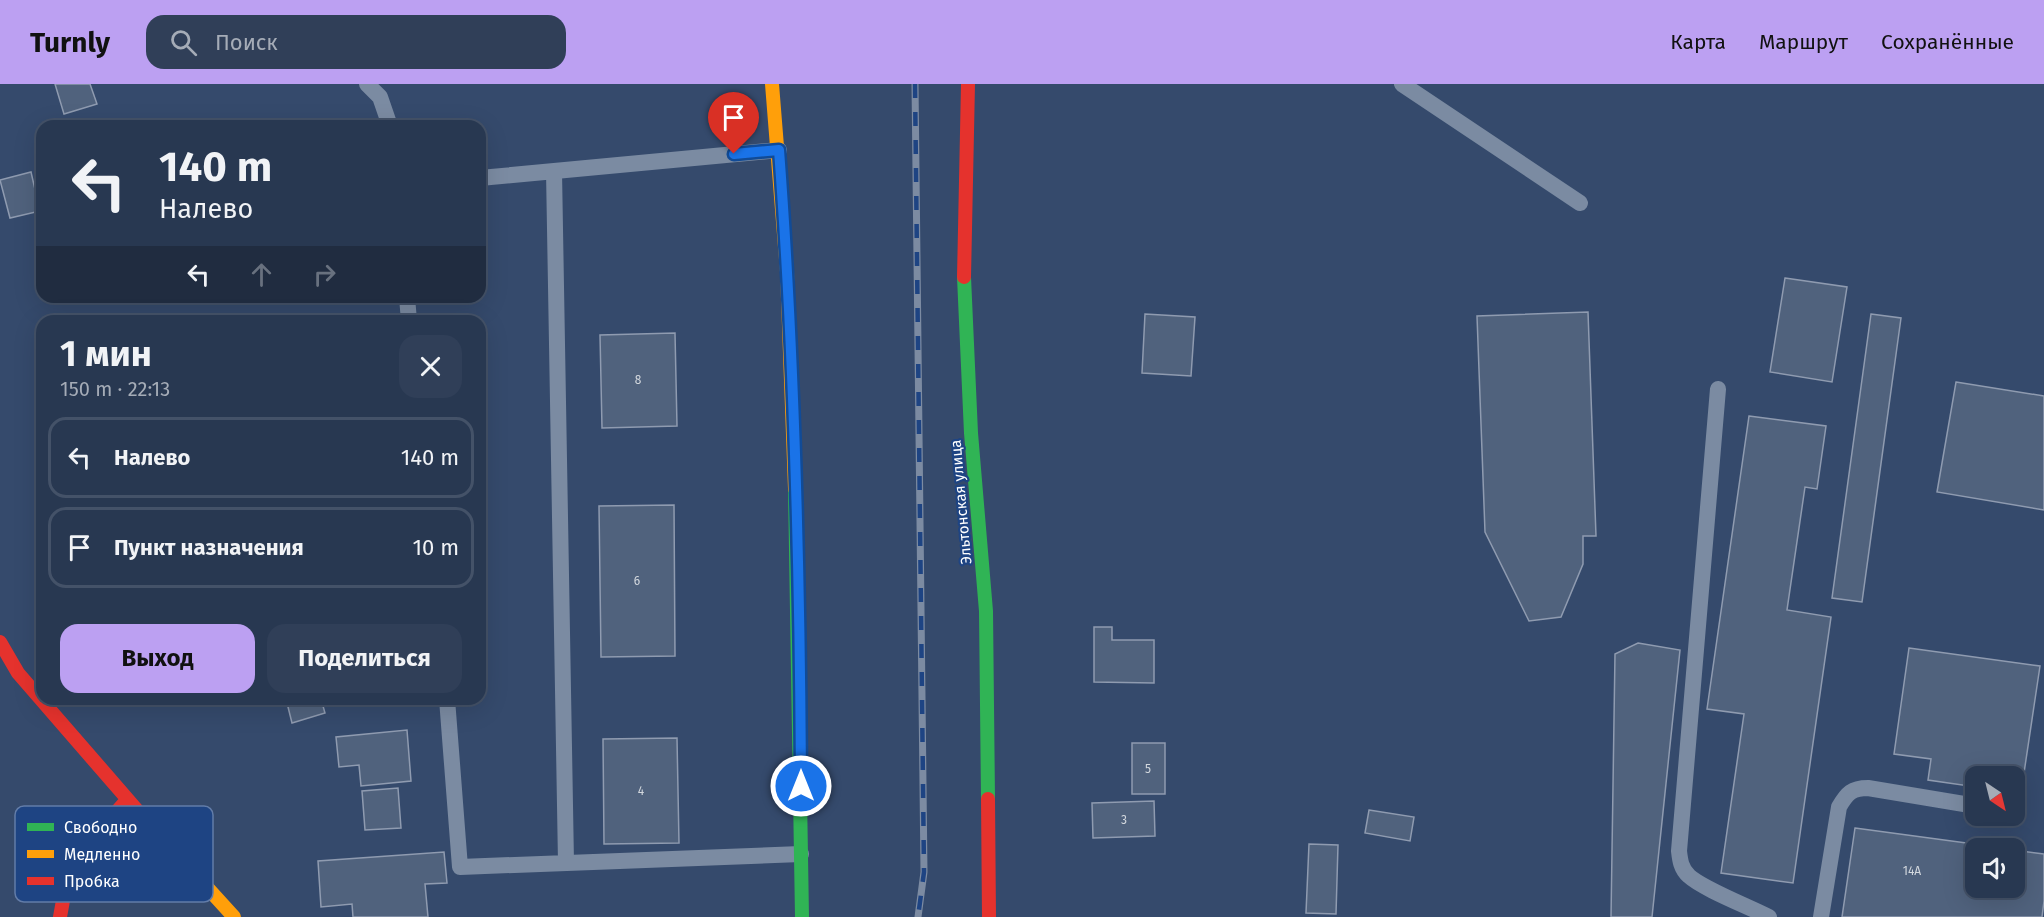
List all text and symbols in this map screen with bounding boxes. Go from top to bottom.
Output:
search box [146,15,566,69]
text: Turnly [30,26,110,59]
icon: search [167,26,200,59]
text: Поиск [215,29,278,56]
text: Карта [1670,29,1726,55]
text: Маршрут [1759,29,1848,55]
text: Сохранённые [1881,29,2014,55]
pin [708,92,759,154]
icon: arrive [717,101,750,134]
text: 140 m [159,142,272,192]
icon: left [60,144,138,222]
text: Налево [159,193,253,225]
icon: left [182,258,215,291]
icon: ahead [245,258,278,291]
icon: right [308,258,341,291]
text: 1 мин [60,332,152,376]
button: close [399,335,462,398]
house number: 8 [635,373,642,387]
text: 150 m · 22:13 [60,377,170,401]
street label: Эльтонская улица [947,439,975,565]
icon: left [63,441,96,474]
text: Налево [114,444,190,471]
text: 140 m [401,444,459,471]
icon: arrive [63,531,96,564]
text: Пункт назначения [114,534,304,561]
text: 10 m [413,534,459,561]
house number: 6 [634,574,640,588]
button: Выход [60,624,255,693]
button: Поделиться [267,624,462,693]
position arrow [769,754,833,818]
house number: 5 [1145,762,1151,776]
north arrow [1965,766,2025,826]
map controls [1965,766,2025,898]
house number: 4 [638,784,645,798]
legend [15,806,213,902]
house number: 3 [1121,813,1127,827]
text: Свободно [64,818,137,837]
button: sound [1965,838,2025,898]
text: Медленно [64,845,140,864]
house number: 14А [1903,864,1921,878]
text: Пробка [64,872,120,891]

